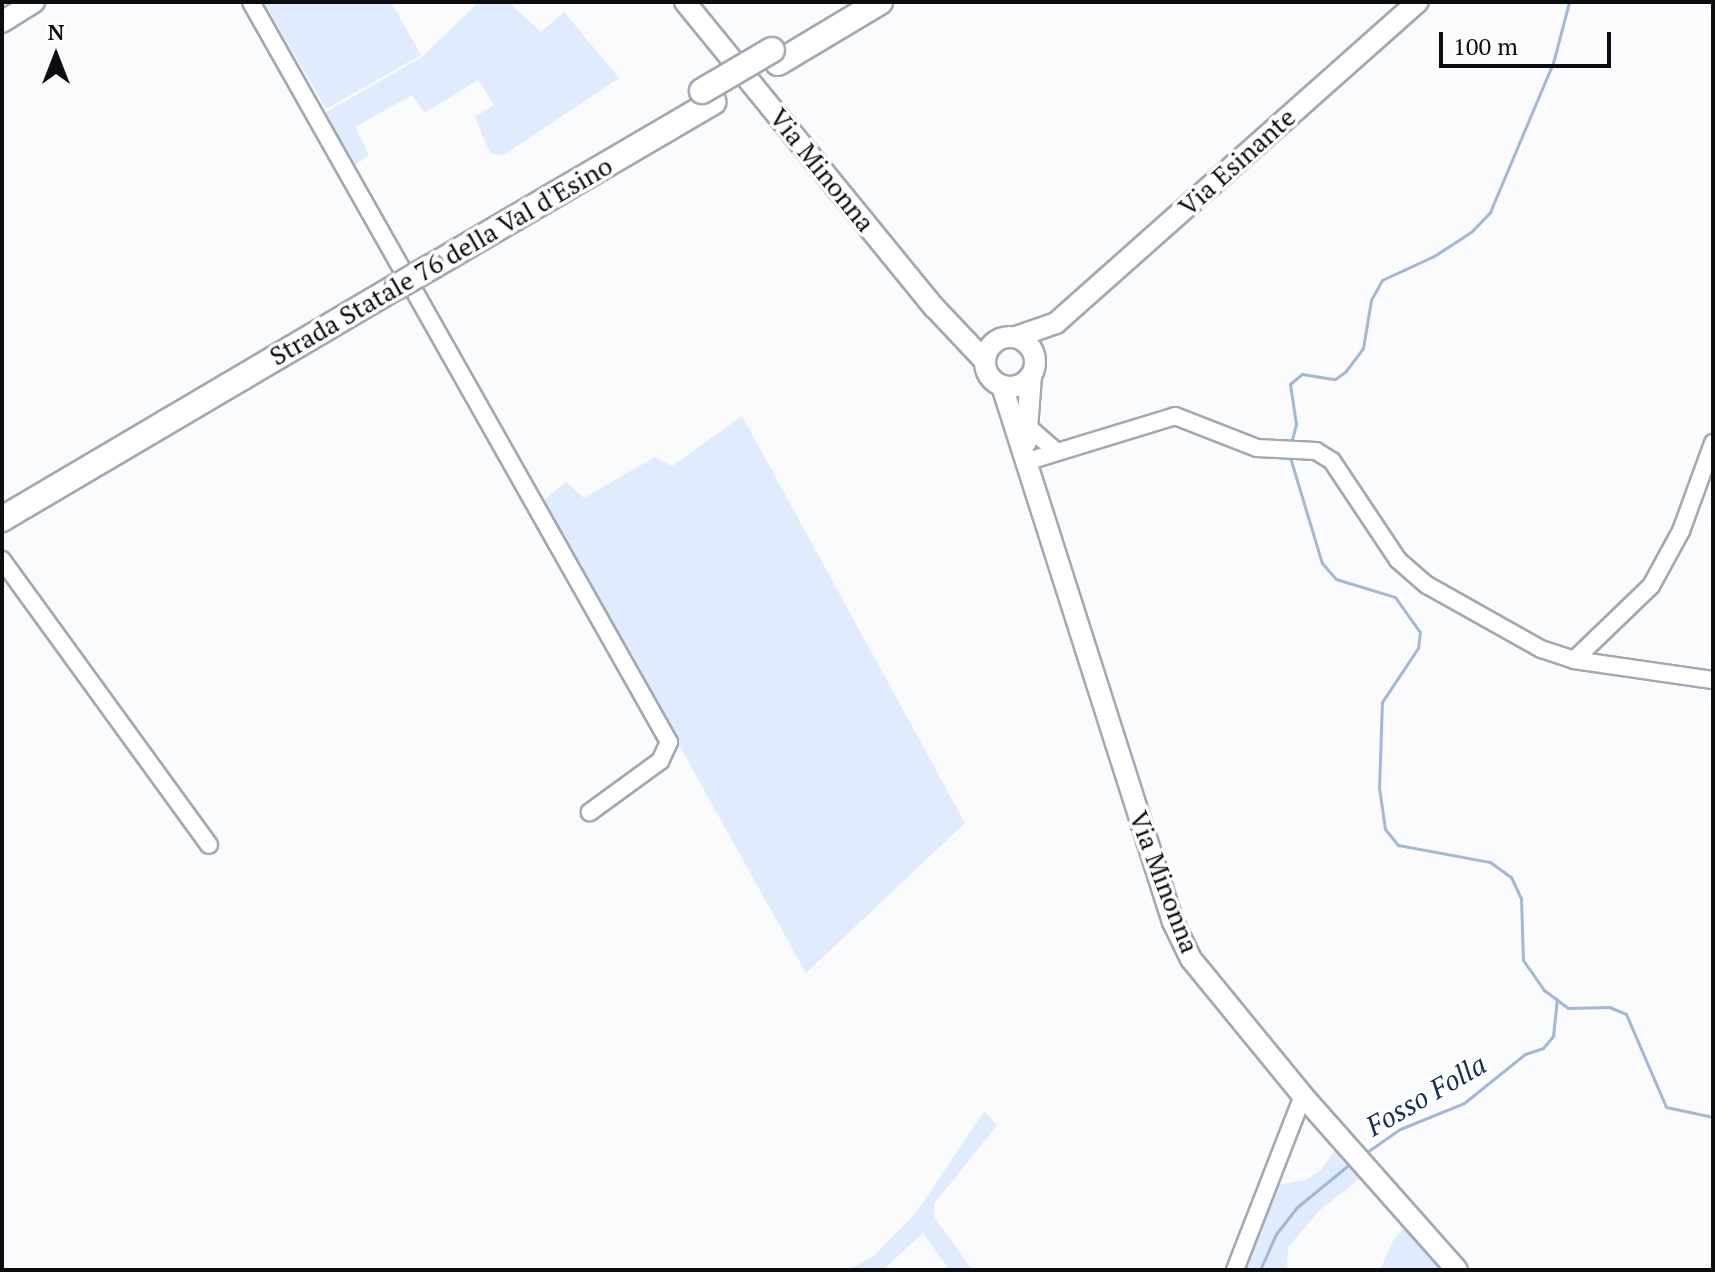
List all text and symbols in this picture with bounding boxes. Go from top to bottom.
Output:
north arrow [16,16,96,96]
scale bar [1443,16,1615,66]
text: N [48,17,64,46]
text: 100 m [1453,30,1518,62]
street label: Via Minonna [763,102,881,238]
street label: Via Esinante [1172,102,1302,222]
street label: Strada Statale 76 della Val d'Esino [264,150,618,372]
street label: Via Minonna [1123,807,1205,957]
water label: Fosso Folla [1360,1047,1492,1143]

